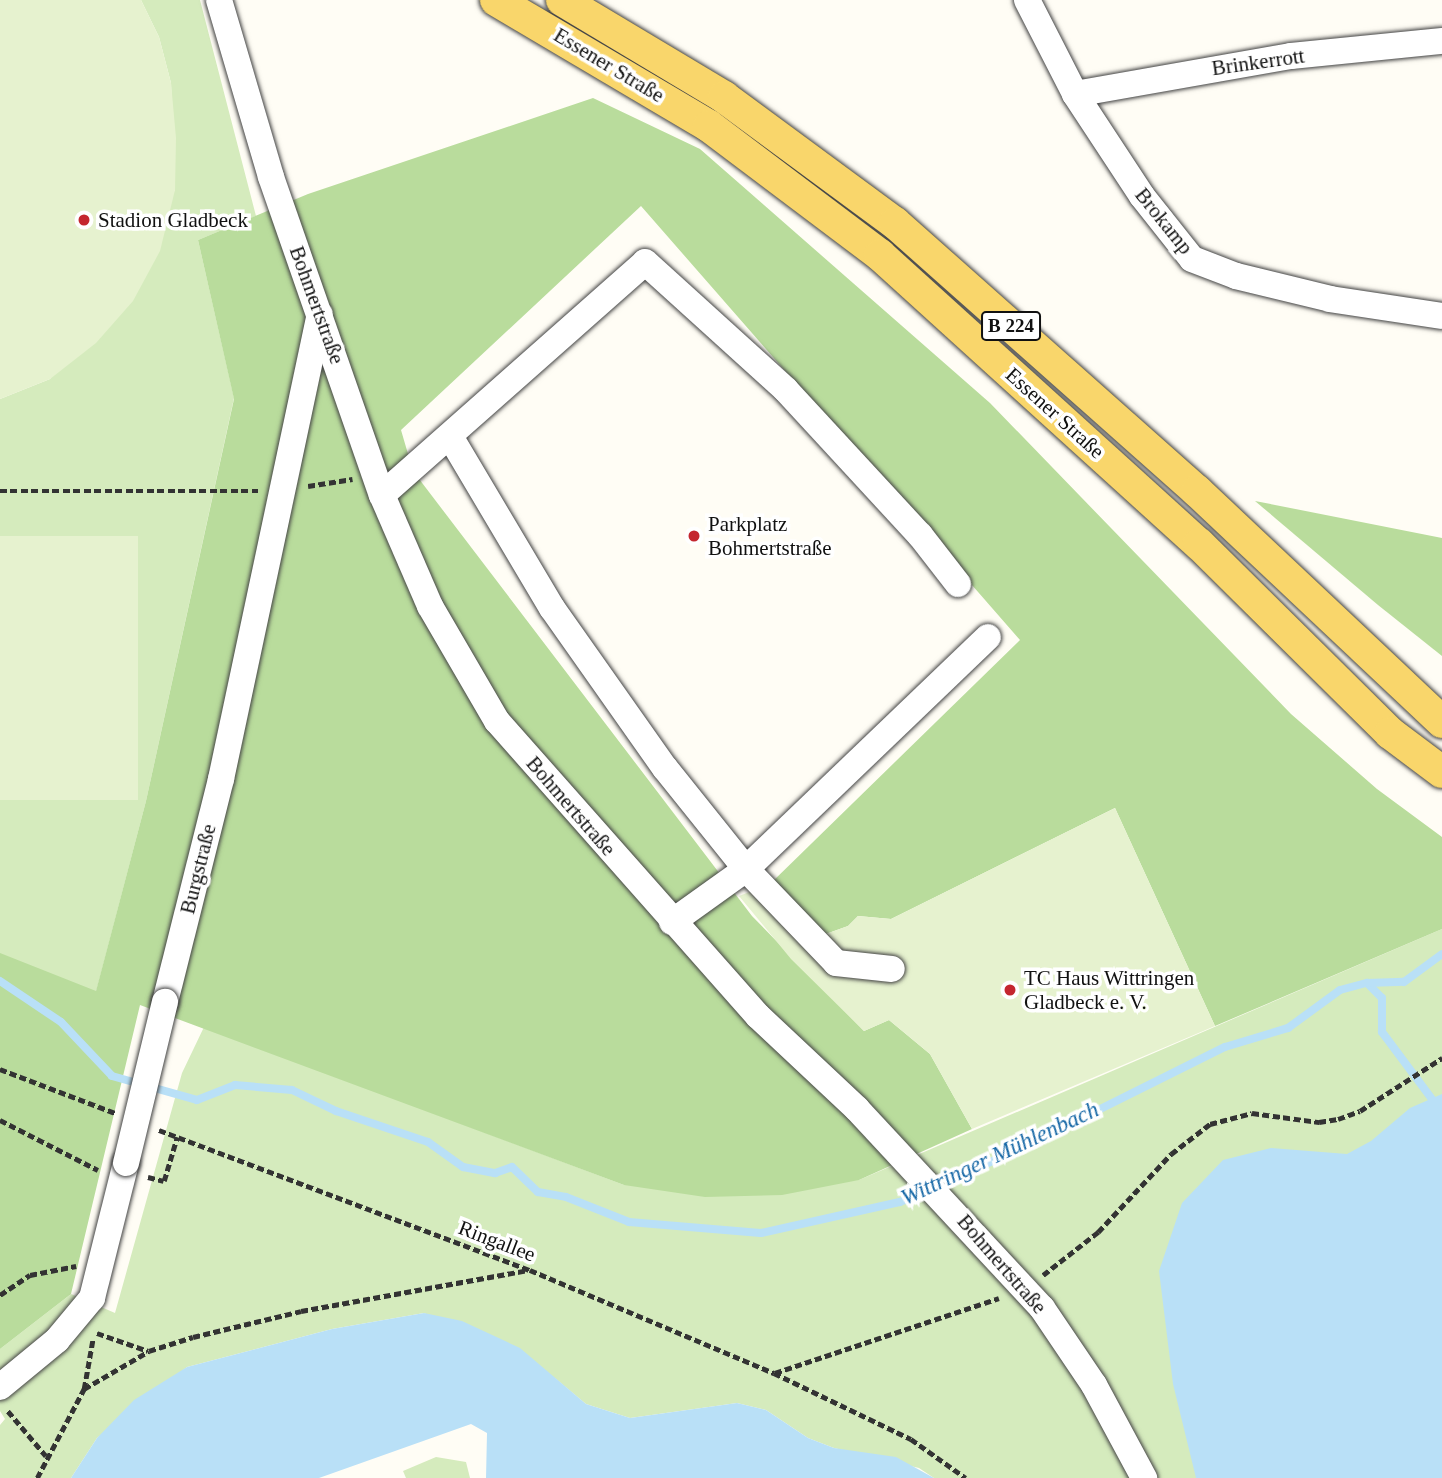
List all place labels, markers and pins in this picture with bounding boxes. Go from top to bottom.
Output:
place label: Stadion Gladbeck [98,207,248,233]
marker: Stadion Gladbeck [76,212,92,228]
place label: Parkplatz Bohmertstraße [708,511,832,561]
marker: Parkplatz Bohmertstraße [686,528,702,544]
place label: TC Haus Wittringen Gladbeck e. V. [1024,965,1195,1015]
marker: TC Haus Wittringen Gladbeck e. V. [1002,982,1018,998]

